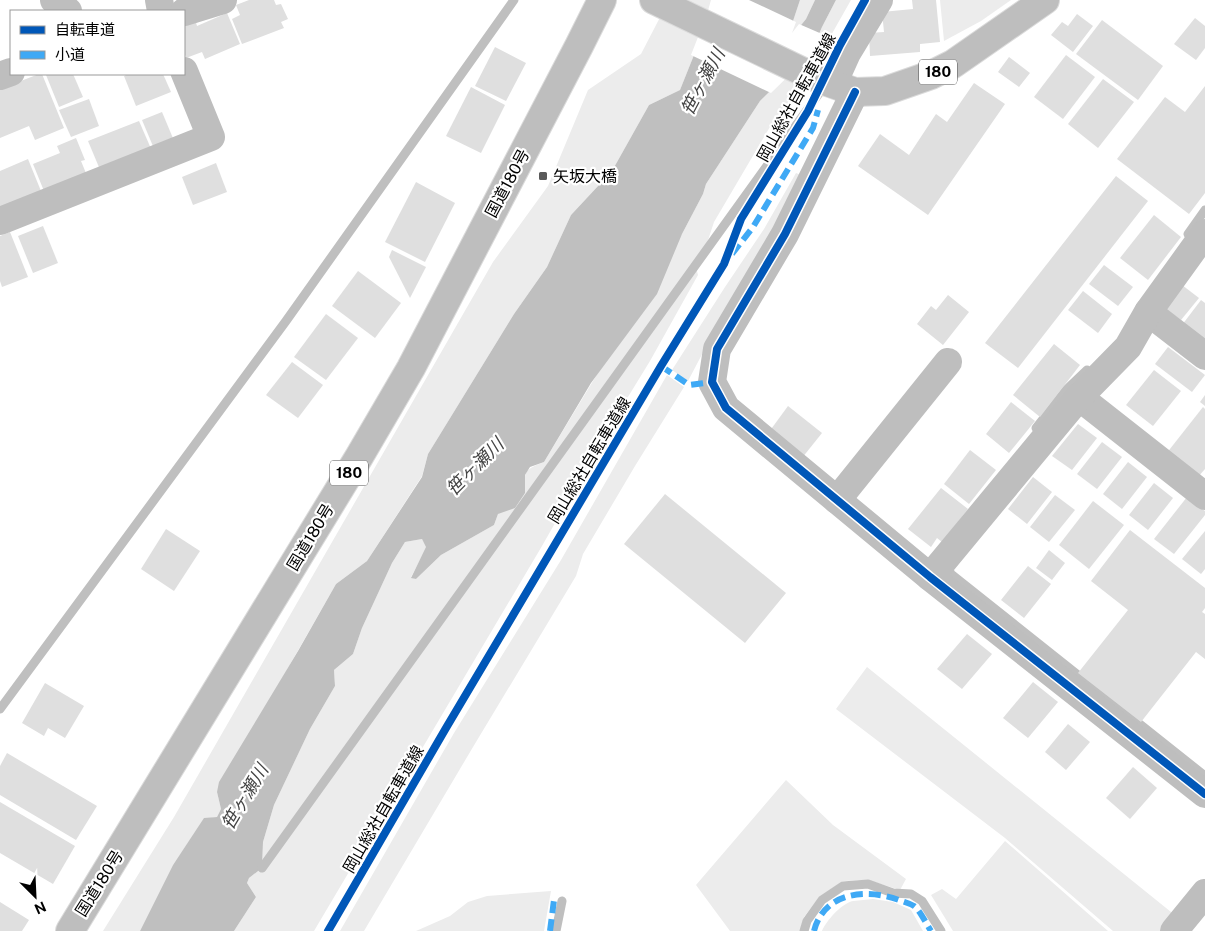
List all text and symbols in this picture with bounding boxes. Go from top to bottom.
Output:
legend [10,10,185,75]
text: 自転車道 [55,21,115,38]
street label: 岡山総社自転車道線 [753,30,840,165]
water label: 笹ヶ瀬川 [676,43,730,118]
text: 小道 [55,46,85,63]
road number: 180 [919,60,957,84]
street label: 国道180号 [482,146,533,221]
place label: 矢坂大橋 [553,167,617,186]
marker: 矢坂大橋 [537,170,549,182]
street label: 岡山総社自転車道線 [544,394,635,527]
water label: 笹ヶ瀬川 [442,432,509,500]
road number: 180 [330,460,368,486]
street label: 国道180号 [283,500,338,574]
street label: 岡山総社自転車道線 [339,742,428,876]
water label: 笹ヶ瀬川 [217,759,273,833]
street label: 国道180号 [72,847,127,920]
north arrow [10,871,60,921]
text: N [32,898,49,917]

